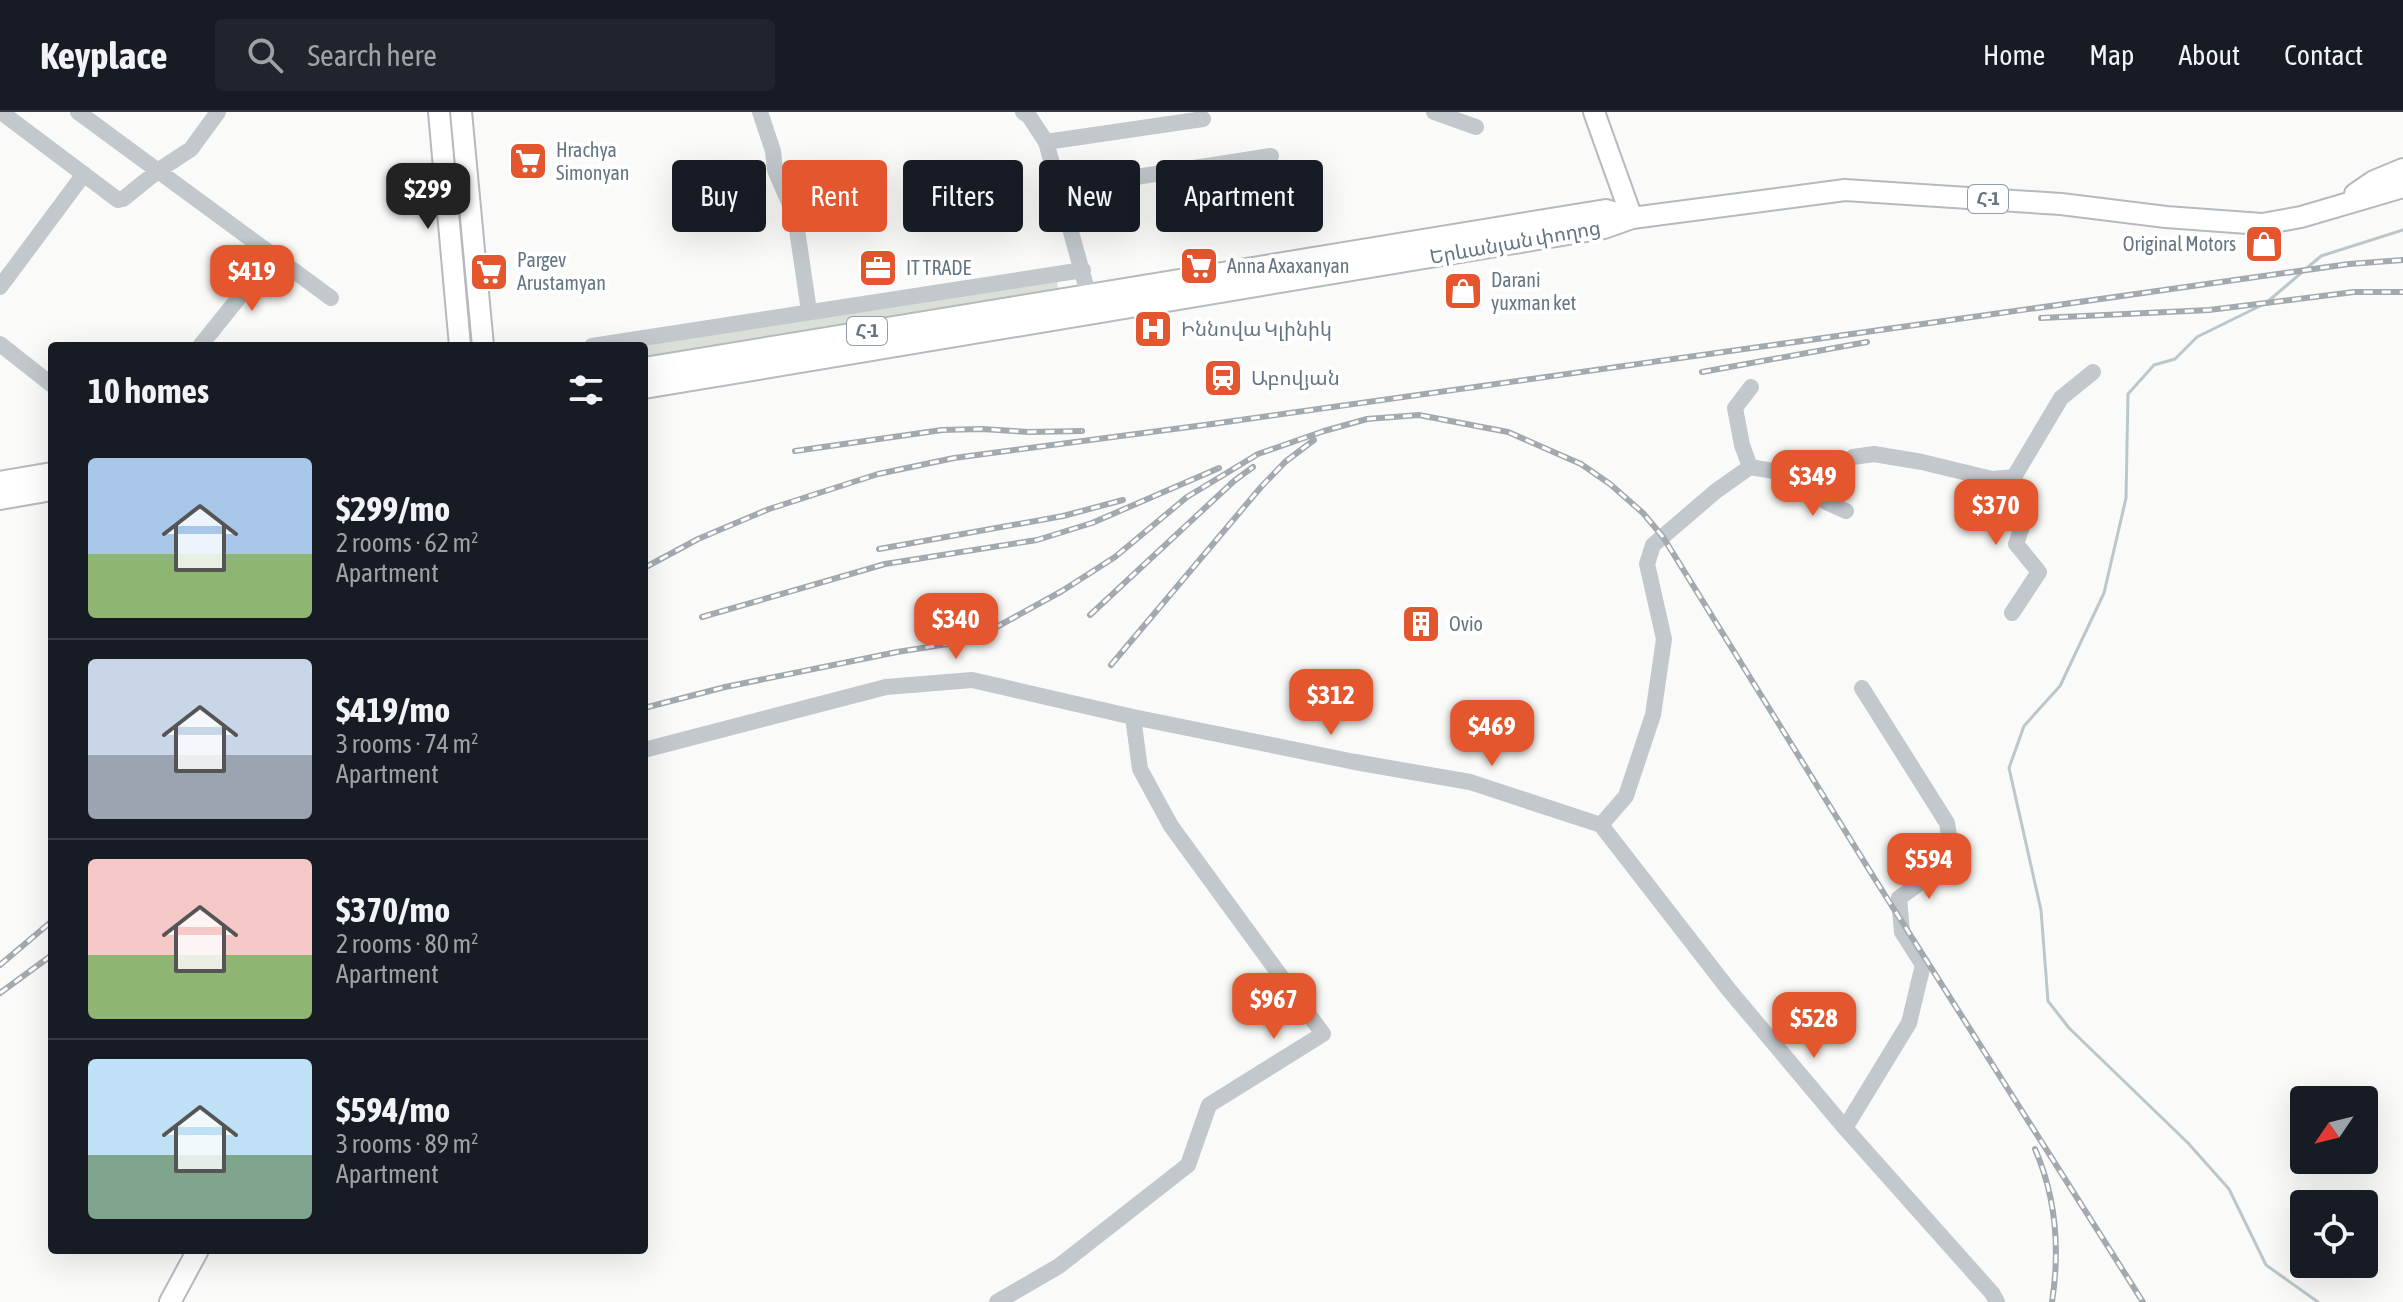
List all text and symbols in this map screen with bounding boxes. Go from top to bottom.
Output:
search box [215,19,775,91]
icon: search [243,33,287,77]
text: Keyplace [40,34,167,77]
text: Search here [307,38,437,72]
text: Home [1983,39,2045,71]
text: Map [2089,39,2134,71]
text: About [2178,39,2240,71]
text: Contact [2284,39,2363,71]
place label: Hrachya Simonyan [556,138,630,184]
supermarket icon: Hrachya Simonyan [507,140,549,182]
chip: Buy [672,160,766,232]
chip: Rent [782,160,887,232]
chip: Filters [903,160,1023,232]
chip: New [1039,160,1140,232]
chip: Apartment [1156,160,1323,232]
pin: $299 [381,163,475,231]
text: $299 [404,174,452,204]
road number: Հ-1 [1968,185,2008,213]
street label: Երևանյան փողոց [1428,215,1602,269]
shop icon: Original Motors [2243,223,2285,265]
place label: Original Motors [2123,232,2236,255]
pin: $419 [205,245,299,313]
supermarket icon: Anna Axaxanyan [1178,245,1220,287]
office icon: IT TRADE [857,247,899,289]
place label: Pargev Arustamyan [517,248,606,294]
supermarket icon: Pargev Arustamyan [468,251,510,293]
place label: Anna Axaxanyan [1227,254,1350,277]
text: $419 [228,256,276,286]
place label: IT TRADE [906,256,971,279]
place label: Darani yuxman ket [1491,268,1577,314]
shop icon: Darani yuxman ket [1442,270,1484,312]
hospital icon: Իննովա Կլինիկ [1132,308,1174,350]
road number: Հ-1 [847,317,887,345]
place label: Իննովա Կլինիկ [1181,317,1332,341]
station icon: Աբովյան [1202,357,1244,399]
place label: Աբովյան [1251,366,1340,390]
icon: filters [564,368,608,412]
text: 10 homes [88,371,209,410]
pin: $349 [1766,450,1860,518]
text: $349 [1789,461,1837,491]
pin: $370 [1949,479,2043,547]
text: $299/mo [336,489,450,528]
icon: home [152,490,248,586]
text: $370 [1972,490,2020,520]
text: 2 rooms · 62 m² [336,528,478,558]
text: Apartment [336,558,439,588]
pin: $340 [909,593,1003,661]
building icon: Ovio [1400,603,1442,645]
text: $340 [932,604,980,634]
place label: Ovio [1449,612,1483,635]
pin: $312 [1284,669,1378,737]
text: $312 [1307,680,1355,710]
text: $419/mo [336,690,450,729]
icon: home [152,691,248,787]
pin: $469 [1445,700,1539,768]
text: $469 [1468,711,1516,741]
text: 3 rooms · 74 m² [336,729,478,759]
text: Apartment [336,759,439,789]
pin: $594 [1882,833,1976,901]
text: $594 [1905,844,1953,874]
text: $370/mo [336,890,450,929]
icon: home [152,891,248,987]
text: 2 rooms · 80 m² [336,929,478,959]
text: Apartment [336,959,439,989]
pin: $967 [1227,973,1321,1041]
text: $967 [1250,984,1298,1014]
pin: $528 [1767,992,1861,1060]
text: $528 [1790,1003,1838,1033]
north arrow [2290,1086,2378,1174]
map controls [2290,1086,2378,1278]
text: $594/mo [336,1090,450,1129]
icon: home [152,1091,248,1187]
text: 3 rooms · 89 m² [336,1129,478,1159]
text: Apartment [336,1159,439,1189]
button: locate [2290,1190,2378,1278]

